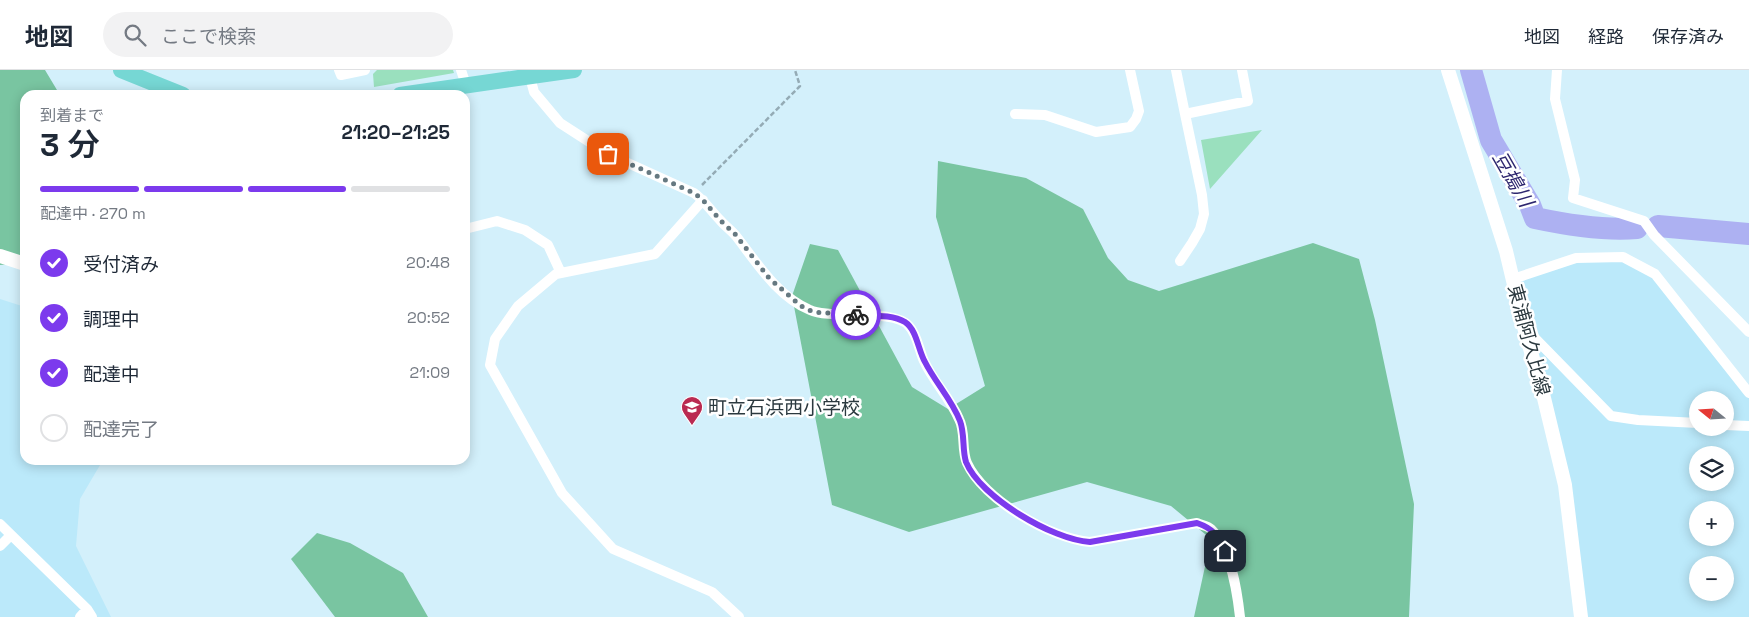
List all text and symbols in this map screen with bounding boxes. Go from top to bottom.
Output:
search box [103,12,453,57]
text: 地図 [25,21,73,52]
icon: search [121,21,149,49]
text: ここで検索 [161,24,256,49]
text: 地図 [1524,25,1560,48]
text: 経路 [1588,25,1624,48]
text: 保存済み [1652,25,1724,48]
text: 到着まで [40,105,104,126]
text: 21:20–21:25 [342,120,450,145]
text: 3 分 [40,125,100,165]
pin [587,133,629,175]
icon: bag [594,140,622,168]
water label: 豆搗川 [1487,147,1540,213]
text: 配達中 · 270 m [40,203,146,224]
icon: check [40,249,68,277]
text: 受付済み [83,252,159,277]
text: 20:48 [406,252,450,273]
street label: 東浦阿久比線 [1502,282,1556,398]
courier [831,290,881,340]
icon: bike [842,301,870,329]
icon: check [40,304,68,332]
text: 調理中 [83,307,140,332]
text: 20:52 [407,307,450,328]
icon: check [40,359,68,387]
text: 配達中 [83,362,140,387]
text: 21:09 [410,362,450,383]
north arrow [1689,391,1734,436]
map controls [1689,391,1734,601]
school or university icon: 町立石浜西小学校 [680,395,704,426]
place label: 町立石浜西小学校 [708,395,860,420]
text: 配達完了 [83,417,159,442]
button: layers [1689,446,1734,491]
button: + [1689,501,1734,546]
pin [1204,530,1246,572]
icon: home [1211,537,1239,565]
button: − [1689,556,1734,601]

